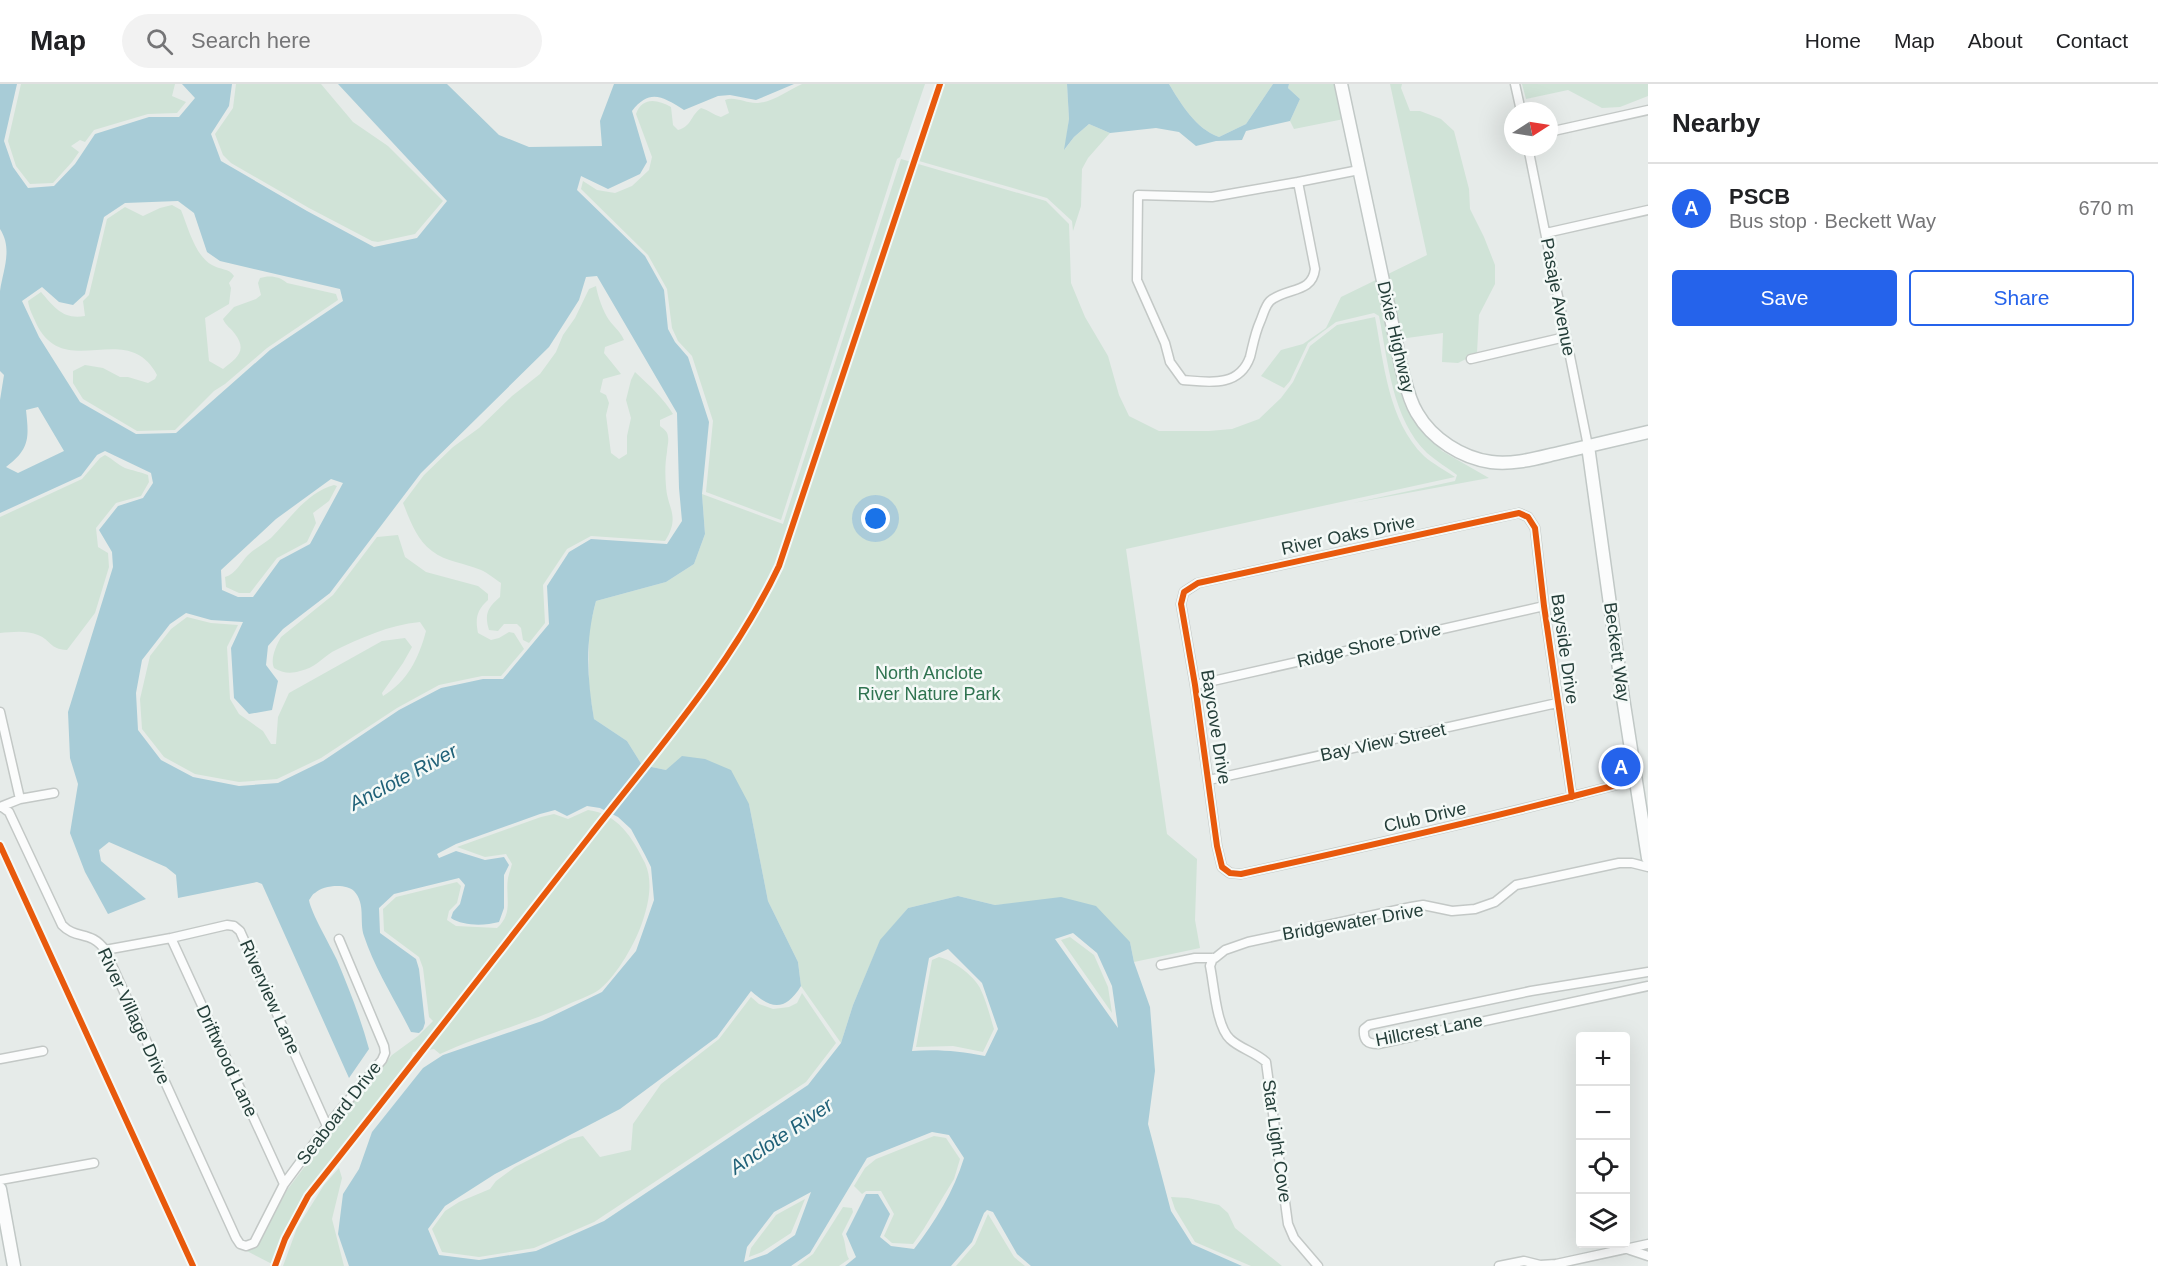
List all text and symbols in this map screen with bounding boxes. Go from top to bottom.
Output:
search box [122,14,542,68]
text: Map [30,25,86,56]
icon: search [143,25,176,58]
text: Search here [191,28,311,53]
text: Home [1805,29,1861,52]
text: Map [1894,29,1935,52]
text: About [1968,29,2023,52]
text: Contact [2056,29,2128,52]
north arrow [1504,102,1558,156]
text: Nearby [1672,108,1760,138]
text: PSCB [1729,184,1790,209]
text: A [1684,197,1699,219]
text: 670 m [2078,197,2134,219]
text: Bus stop · Beckett Way [1729,210,1936,232]
street label: Pasaje Avenue [1537,236,1579,358]
button: Save [1672,270,1897,326]
button: Share [1909,270,2134,326]
street label: Dixie Highway [1373,279,1419,395]
your location [861,504,890,533]
street label: River Oaks Drive [1279,511,1417,559]
street label: Bayside Drive [1547,593,1583,705]
street label: Beckett Way [1600,601,1634,703]
street label: Ridge Shore Drive [1295,619,1443,671]
park label: North Anclote River Nature Park [857,663,1002,704]
street label: Baycove Drive [1197,668,1235,786]
street label: Bay View Street [1318,719,1448,765]
water label: Anclote River [344,739,462,815]
pin: A [1602,744,1640,790]
street label: Club Drive [1382,798,1468,836]
street label: Bridgewater Drive [1281,900,1425,944]
street label: Riverview Lane [236,937,304,1057]
street label: River Village Drive [94,945,174,1087]
street label: Driftwood Lane [192,1002,262,1120]
street label: Hillcrest Lane [1374,1010,1484,1050]
map controls [1576,1032,1630,1248]
button: + [1576,1032,1630,1086]
street label: Seaboard Drive [293,1058,385,1168]
street label: Star Light Cove [1258,1078,1296,1204]
button: − [1576,1086,1630,1140]
water label: Anclote River [725,1093,838,1179]
button: locate [1576,1140,1630,1194]
button: layers [1576,1194,1630,1248]

